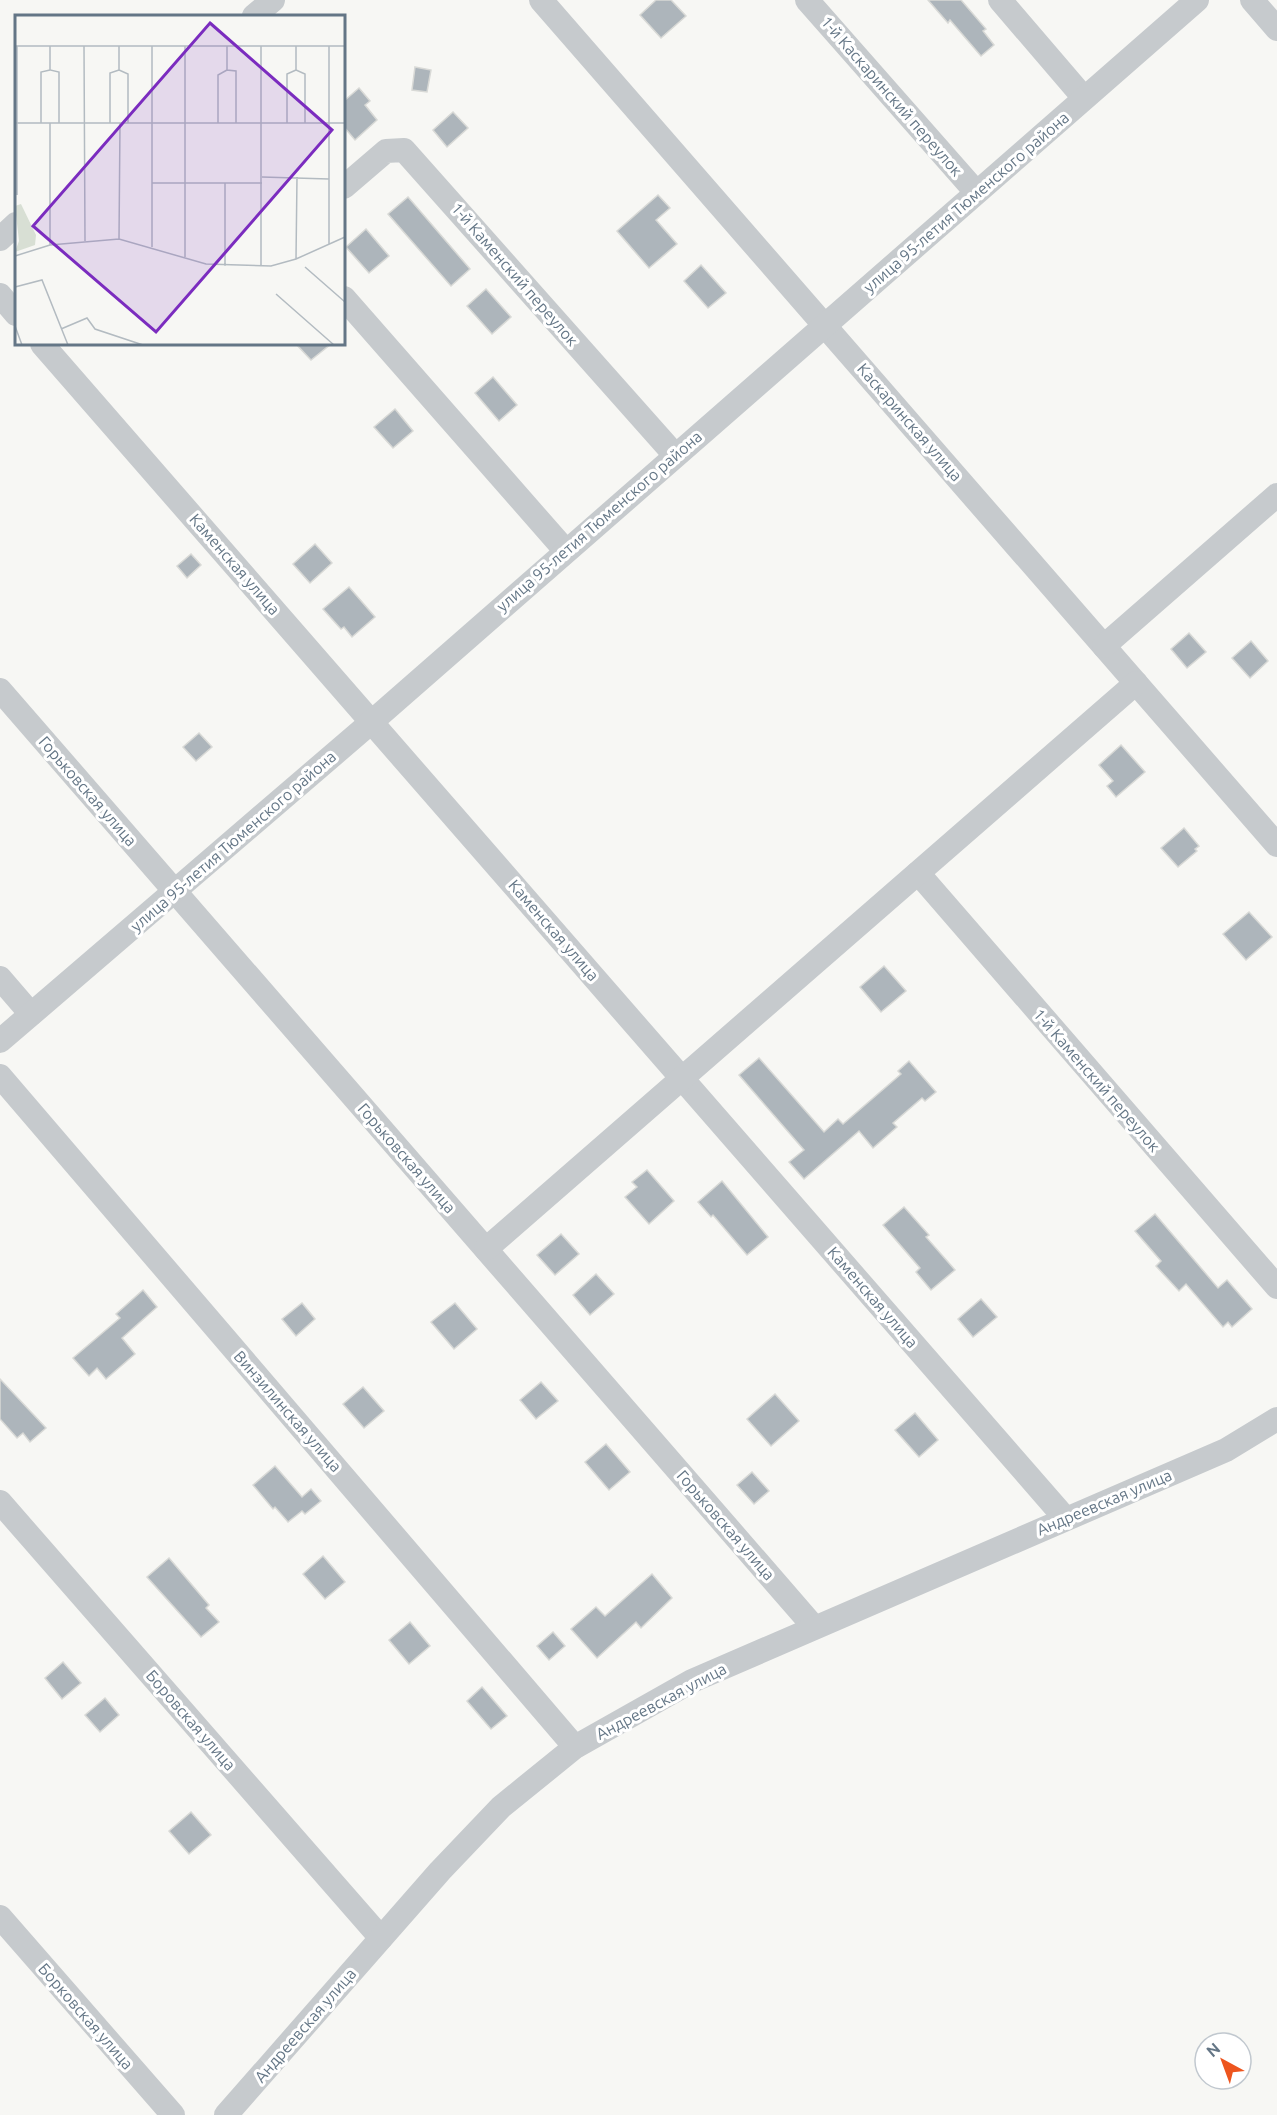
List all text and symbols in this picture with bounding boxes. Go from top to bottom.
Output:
street label: 1-й Каскаринский переулок [818,12,966,180]
inset map [15,15,345,345]
street label: улица 95-летия Тюменского района [860,108,1072,296]
street label: 1-й Каменский переулок [448,199,582,349]
street label: Каскаринская улица [854,360,966,484]
street label: улица 95-летия Тюменского района [493,427,705,615]
street label: Каменская улица [186,510,284,618]
street label: Горьковская улица [35,732,141,850]
street label: улица 95-летия Тюменского района [127,747,339,935]
street label: Каменская улица [505,876,603,984]
street label: 1-й Каменский переулок [1030,1005,1164,1155]
street label: Горьковская улица [354,1099,460,1217]
street label: Каменская улица [824,1243,922,1351]
street label: Винзилинская улица [231,1347,345,1475]
street label: Андреевская улица [1034,1465,1174,1539]
street label: Горьковская улица [673,1466,779,1584]
street label: Андреевская улица [593,1659,729,1743]
street label: Боровская улица [143,1666,239,1774]
street label: Борковская улица [35,1959,137,2073]
street label: Андреевская улица [251,1964,359,2086]
north arrow [1193,2031,1253,2091]
text: N [1203,2039,1224,2060]

